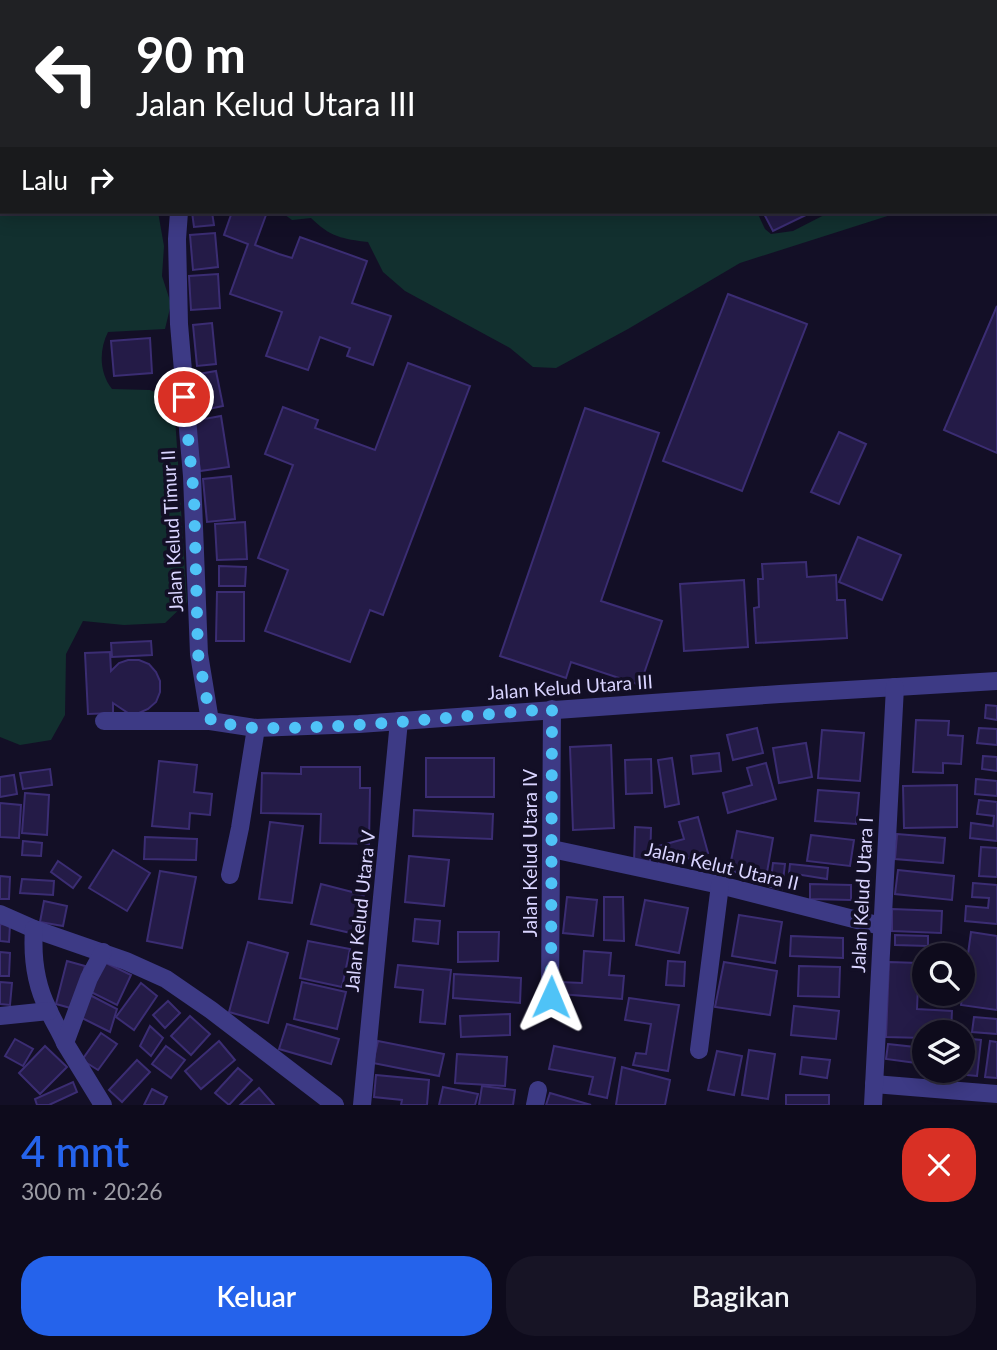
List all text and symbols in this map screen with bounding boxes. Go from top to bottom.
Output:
text: 90 m [136,25,246,83]
icon: left [21,28,112,119]
text: Jalan Kelud Utara III [136,84,416,123]
icon: right [82,161,120,199]
text: Lalu [21,164,68,196]
pin [154,367,214,427]
icon: arrive [165,378,203,416]
street label: Jalan Kelud Timur II [156,449,187,613]
street label: Jalan Kelud Utara III [486,669,654,704]
street label: Jalan Kelud Utara IV [518,769,541,937]
street label: Jalan Kelud Utara I [846,817,877,973]
street label: Jalan Kelud Utara V [340,829,379,993]
street label: Jalan Kelut Utara II [643,837,801,894]
map controls [912,943,975,1083]
button: search [912,943,975,1006]
position arrow [514,960,588,1034]
button: layers [912,1020,975,1083]
text: 4 mnt [21,1126,129,1176]
button: close [902,1128,976,1202]
text: 300 m · 20:26 [21,1177,163,1205]
button: Keluar [21,1256,492,1336]
button: Bagikan [506,1256,976,1336]

